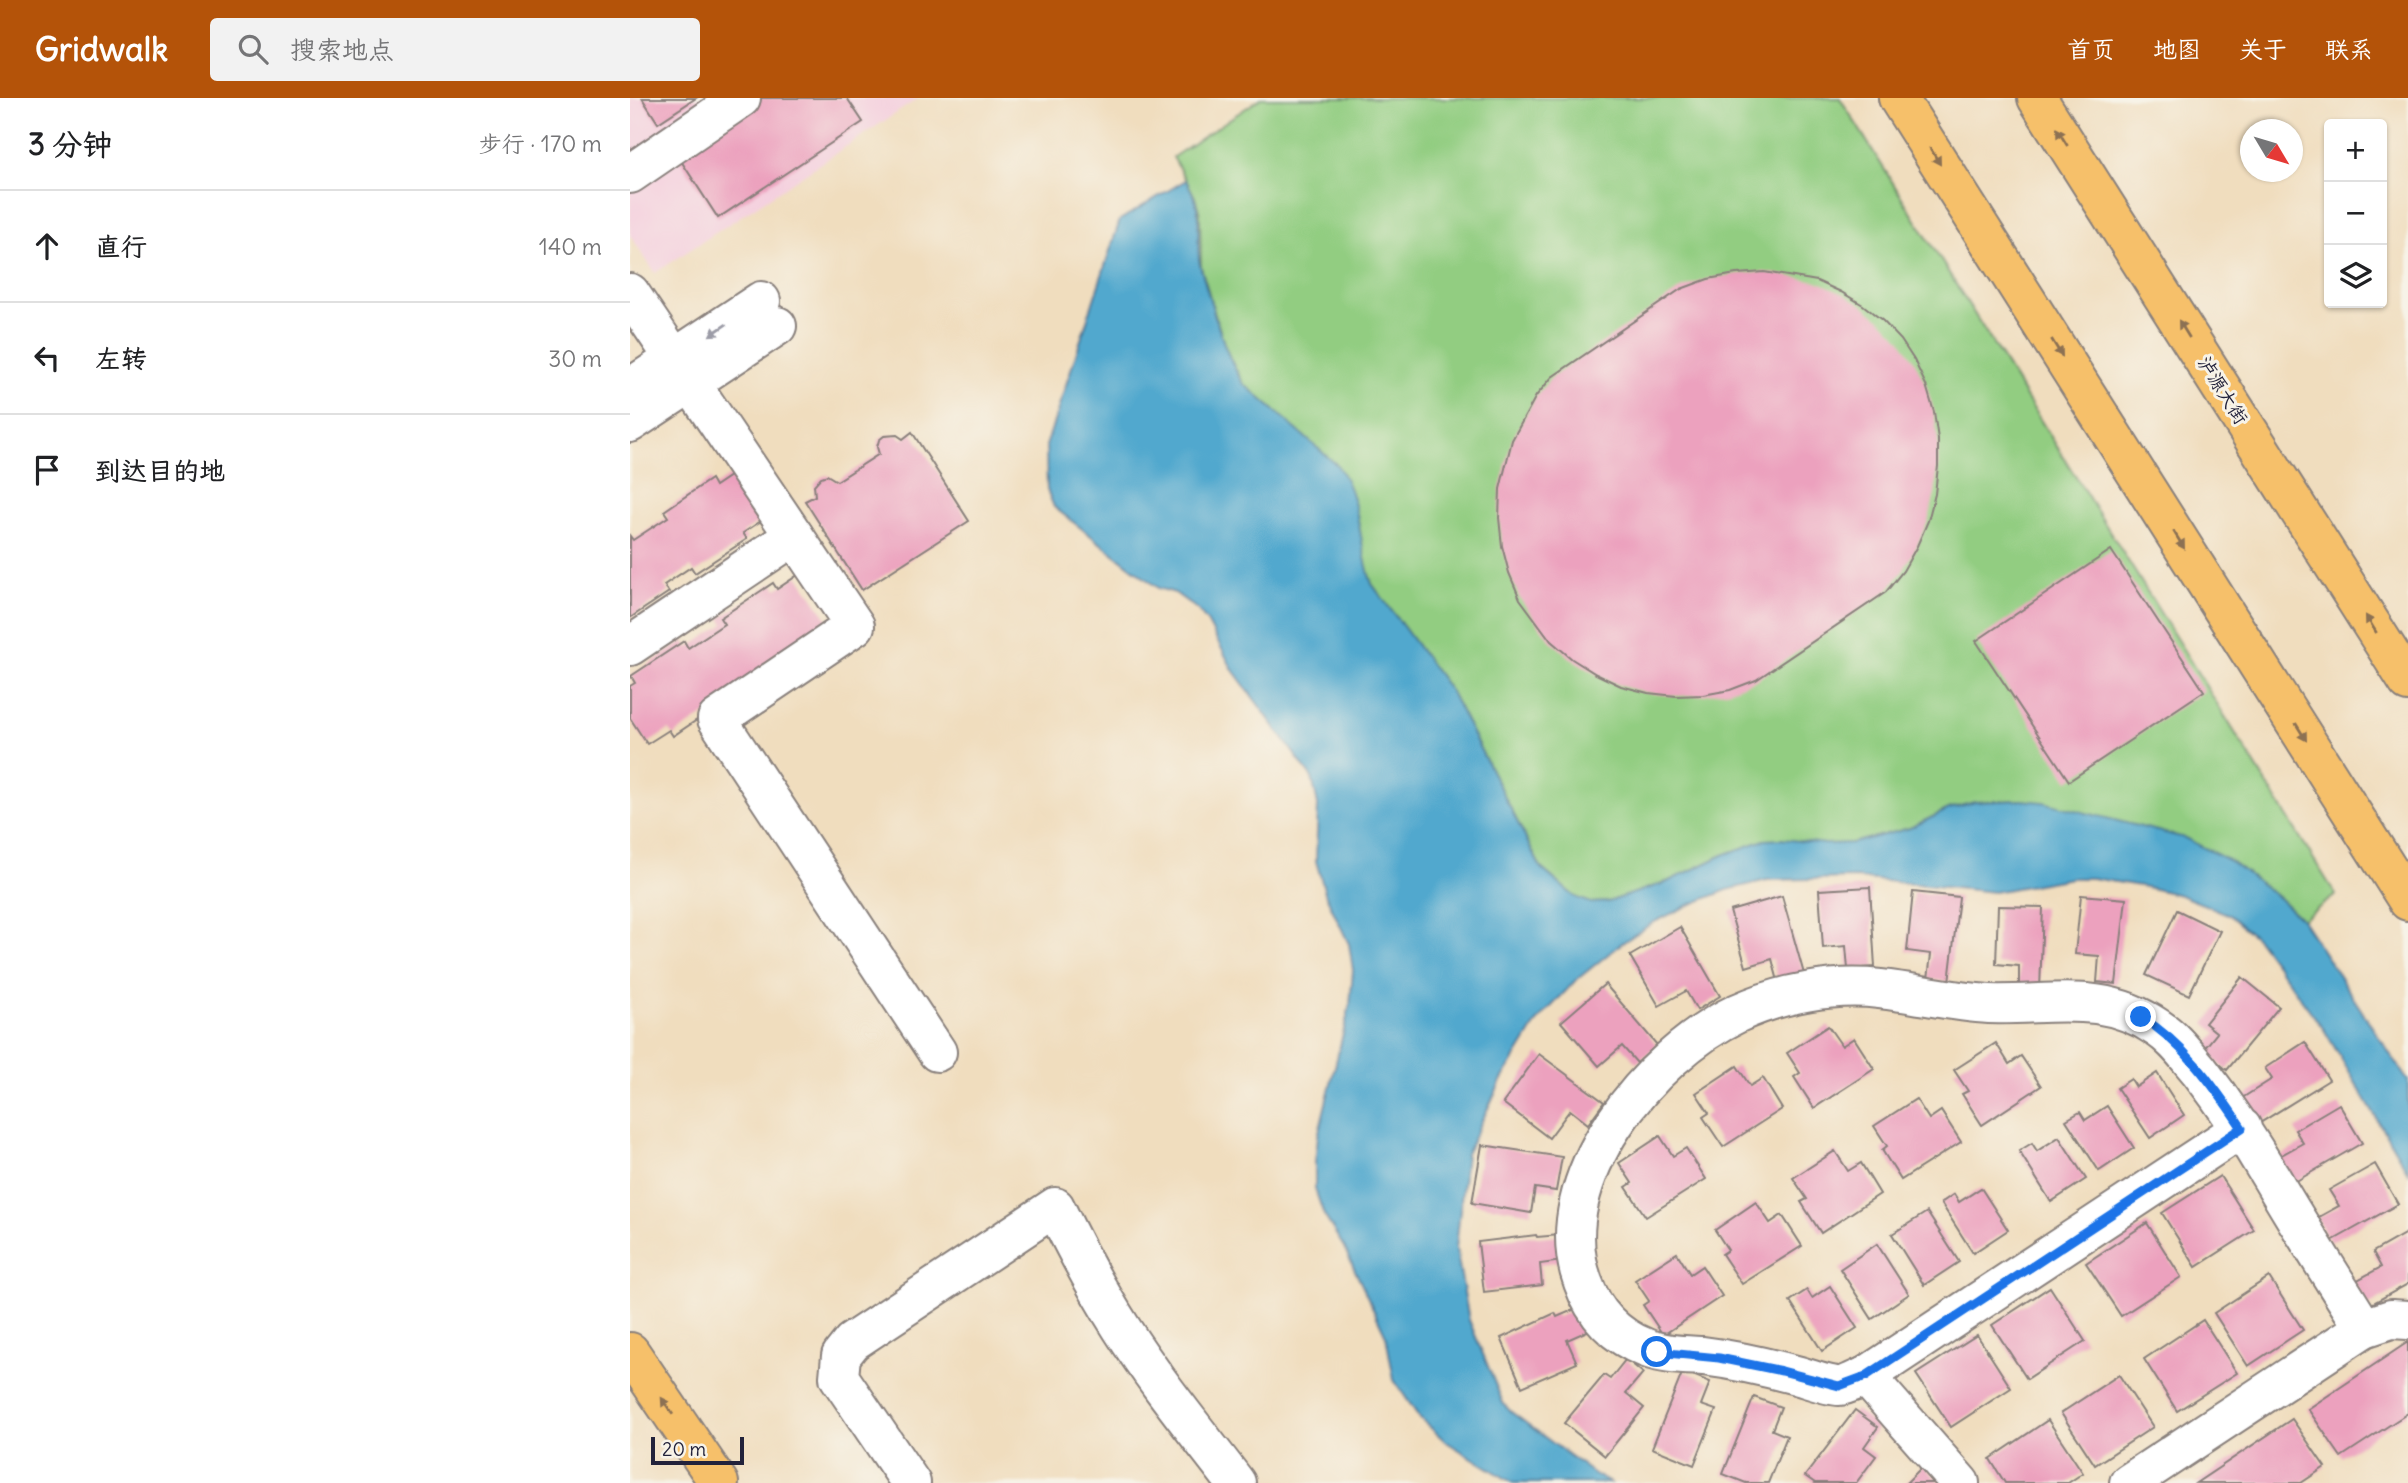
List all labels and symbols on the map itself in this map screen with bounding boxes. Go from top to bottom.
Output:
north arrow [2240,119,2303,182]
one-way arrow [2055,127,2068,147]
one-way arrow [1928,146,1941,165]
one-way arrow [2177,319,2190,339]
one-way arrow [708,323,727,336]
one-way arrow [2050,338,2063,357]
street label: 泸源大街 [2193,351,2253,429]
one-way arrow [2172,530,2185,549]
one-way arrow [2365,615,2378,634]
one-way arrow [2294,722,2307,741]
route end [2125,1001,2156,1032]
route start [1641,1336,1672,1367]
one-way arrow [660,1397,674,1415]
scale bar [651,1434,744,1466]

